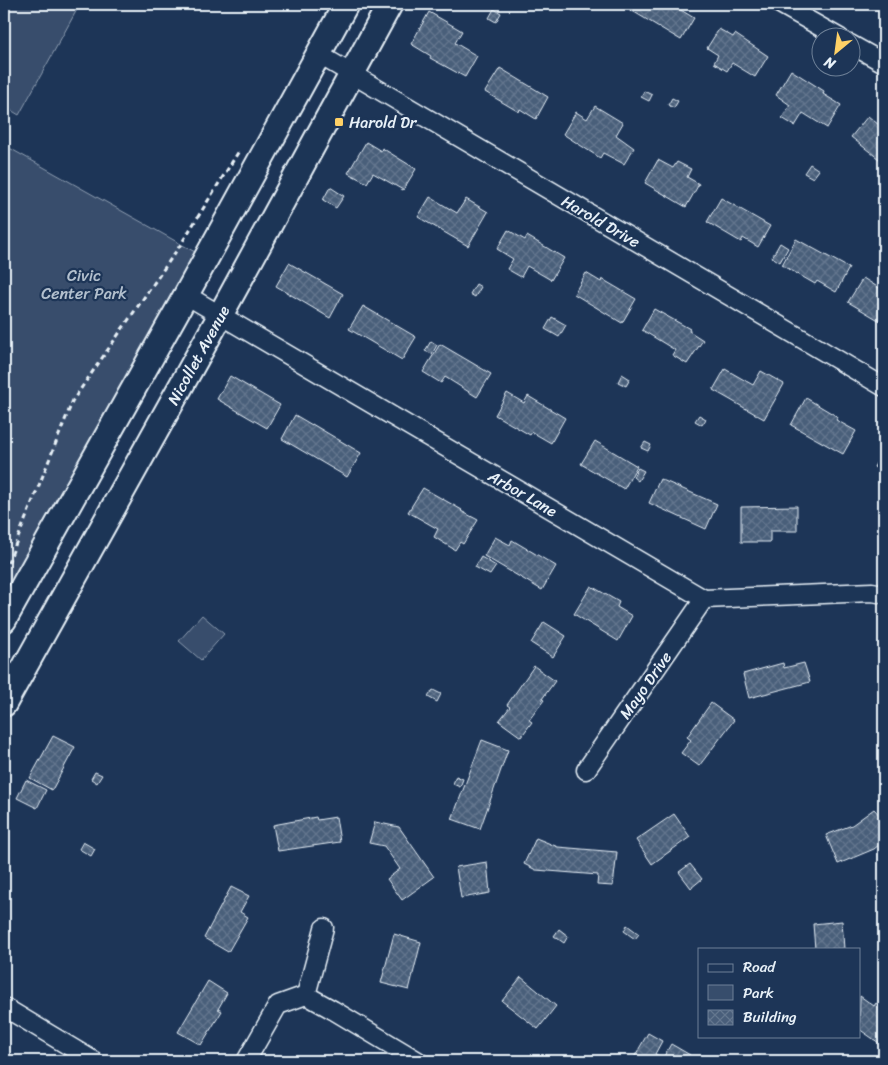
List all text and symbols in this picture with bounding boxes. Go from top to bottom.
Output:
north arrow [810,28,860,78]
text: N [819,50,841,77]
place label: Harold Dr [349,108,418,137]
marker: Harold Dr [333,116,345,128]
street label: Harold Drive [556,187,646,256]
park label: Civic Center Park [41,261,127,308]
street label: Nicollet Avenue [159,300,238,411]
street label: Arbor Lane [482,461,563,525]
street label: Mayo Drive [611,645,680,726]
legend [698,948,860,1038]
text: Road [743,954,776,980]
text: Park [743,980,774,1006]
text: Building [743,1004,797,1030]

